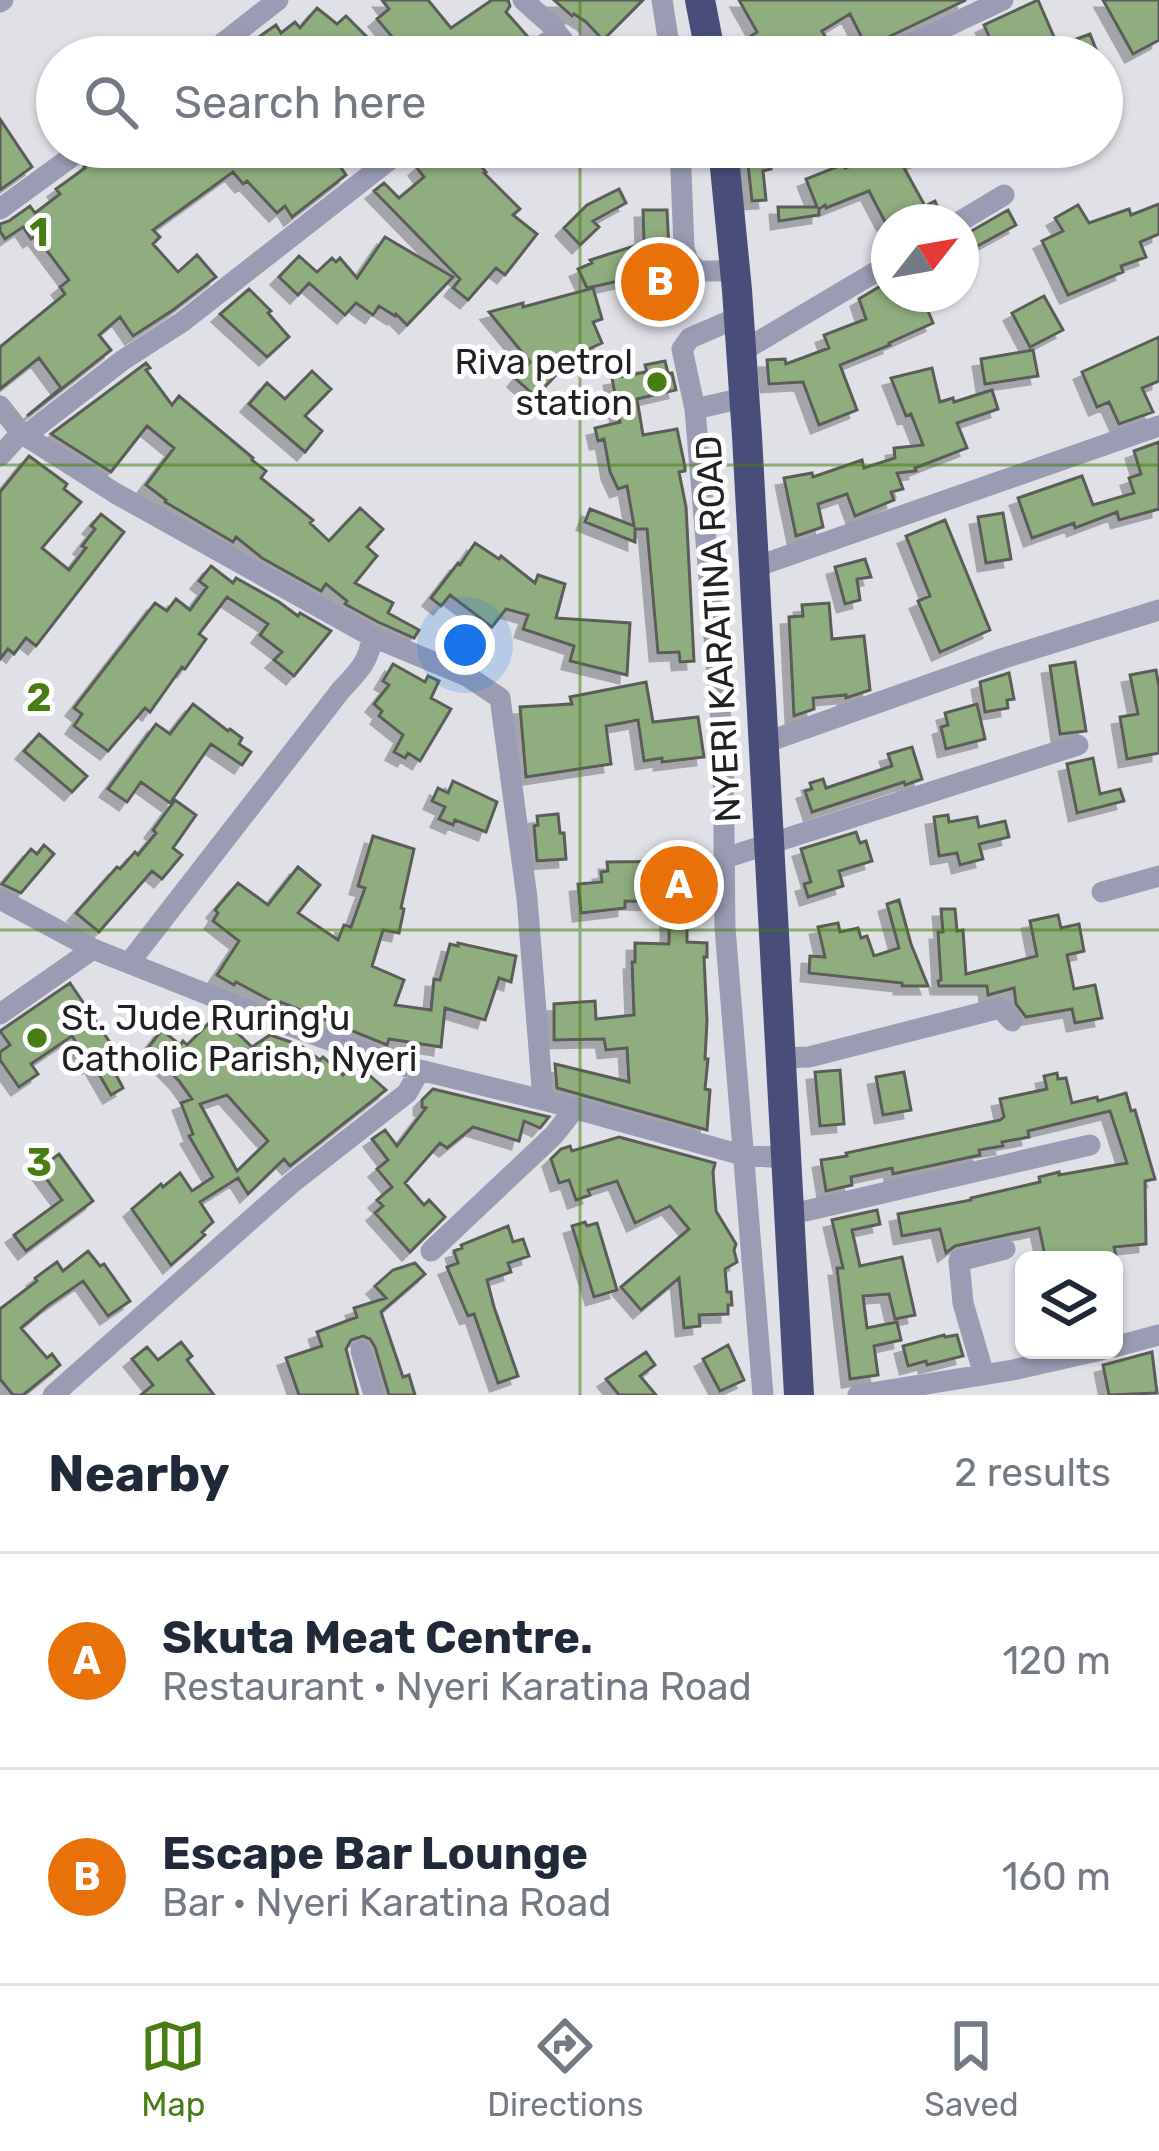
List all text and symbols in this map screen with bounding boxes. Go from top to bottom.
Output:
search box [36,36,1123,168]
icon: search [78,69,144,135]
text: Search here [174,76,426,129]
north arrow [871,204,979,312]
text: 1 [29,210,49,256]
pin: B [621,237,699,327]
place label: Riva petrol station [454,340,633,424]
marker: Riva petrol station [644,369,670,395]
street label: NYERI KARATINA ROAD [686,435,750,823]
your location [435,615,495,675]
text: 2 [26,675,52,721]
pin: A [640,840,718,930]
place label: St. Jude Ruring'u Catholic Parish, Nyeri [61,996,417,1080]
marker: St. Jude Ruring'u Catholic Parish, Nyeri [24,1025,50,1051]
text: 3 [26,1140,52,1186]
map controls [1015,1251,1123,1359]
button: layers [1015,1251,1123,1359]
text: Nearby [48,1443,230,1504]
text: 2 results [954,1450,1111,1496]
text: Skuta Meat Centre. [162,1611,593,1664]
text: A [73,1638,101,1684]
text: 120 m [1002,1638,1111,1684]
text: Restaurant · Nyeri Karatina Road [162,1664,752,1710]
text: Escape Bar Lounge [162,1827,588,1880]
text: B [73,1854,101,1900]
text: 160 m [1002,1854,1111,1900]
text: Bar · Nyeri Karatina Road [162,1880,611,1926]
tab: Map [140,2013,206,2124]
tab: Directions [487,2013,644,2124]
tab: Saved [924,2013,1019,2124]

